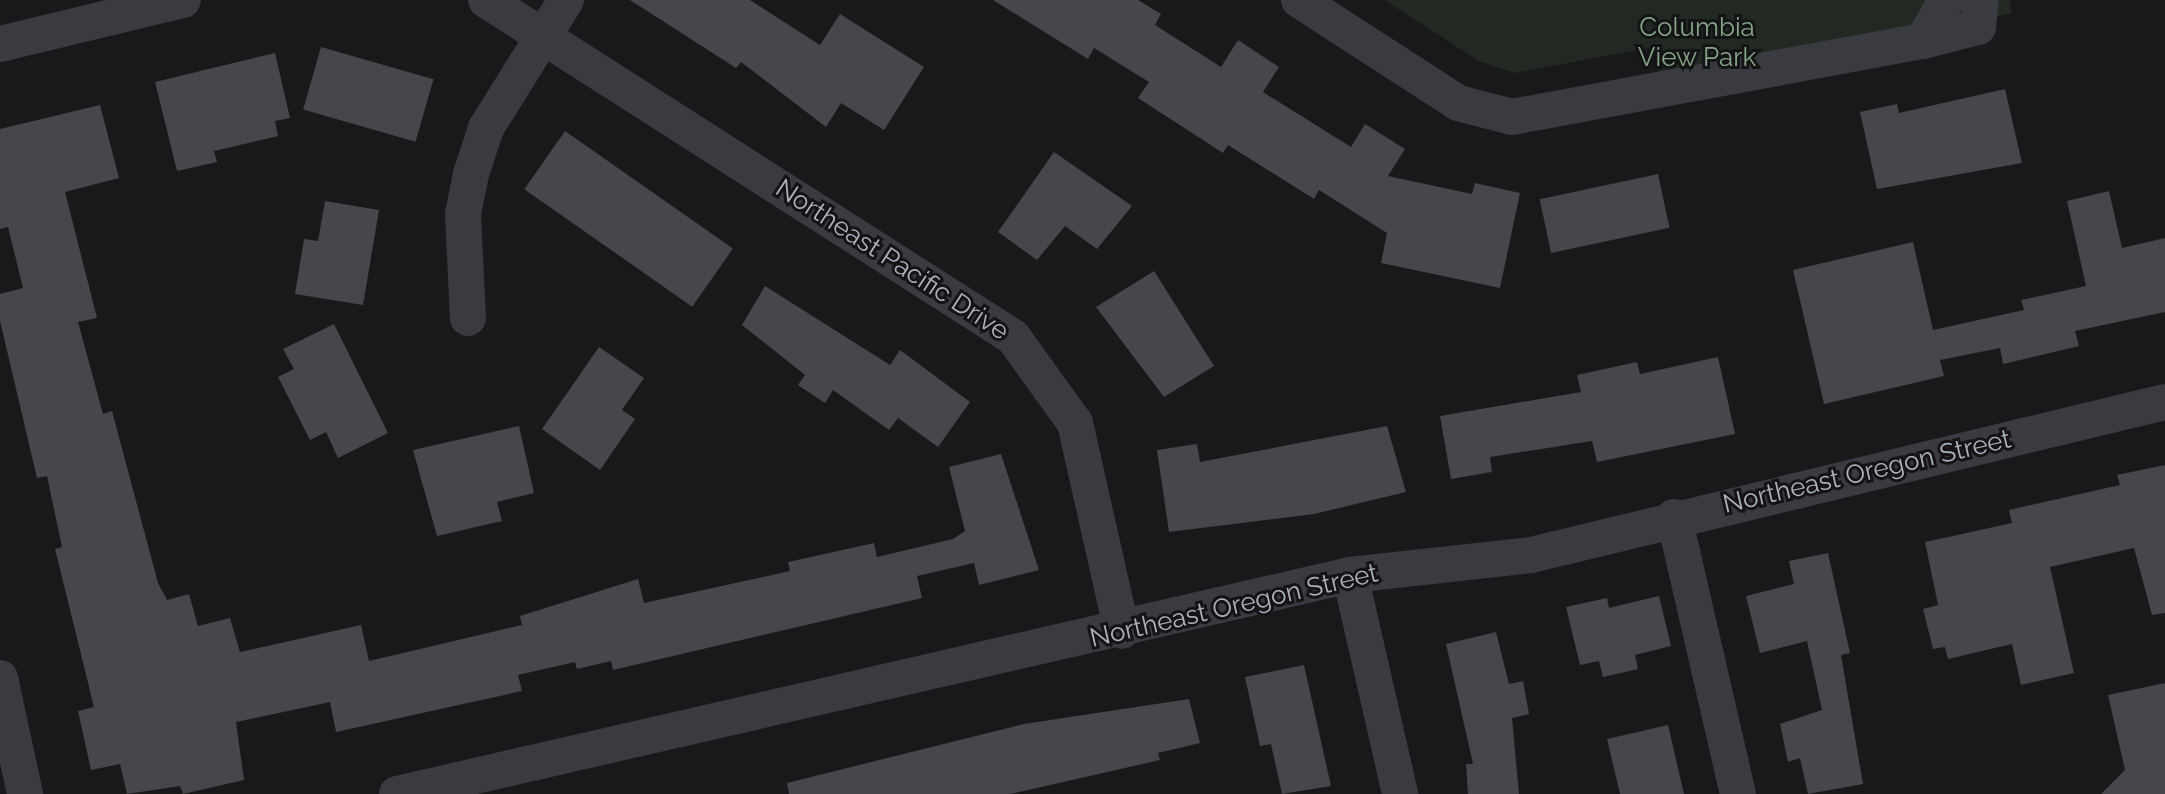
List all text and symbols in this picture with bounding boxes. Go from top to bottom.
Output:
park label: Columbia View Park [1637,12,1757,74]
street label: Northeast Pacific Drive [770,173,1014,347]
street label: Northeast Oregon Street [1720,424,2014,520]
street label: Northeast Oregon Street [1087,558,1381,654]

